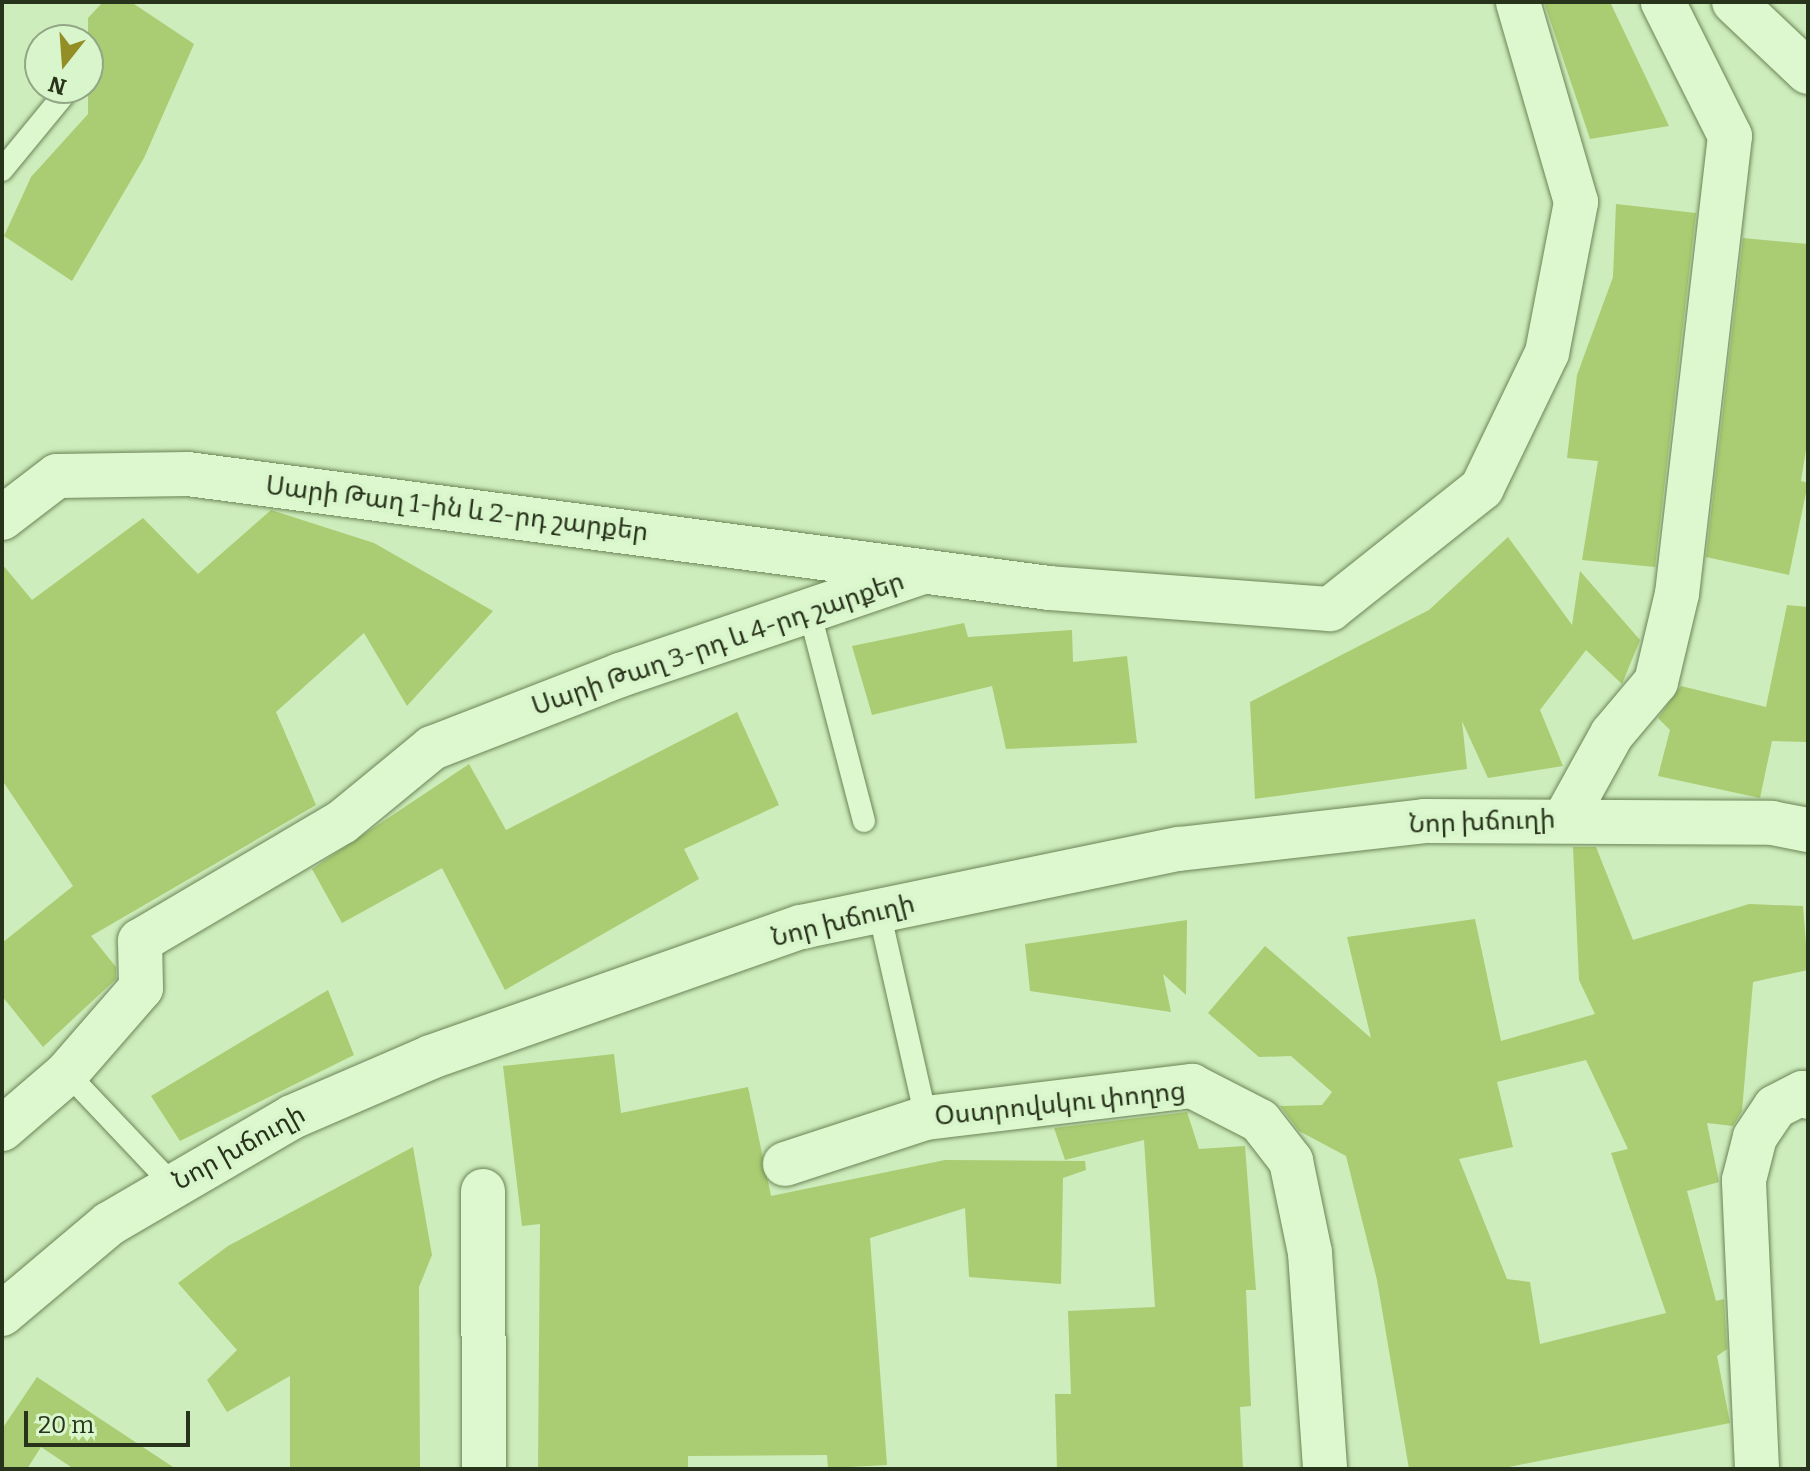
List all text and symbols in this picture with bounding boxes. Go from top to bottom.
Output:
north arrow [24,24,104,104]
text: N [45,70,69,101]
street label: Սարի Թաղ 1-ին և 2-րդ շարքեր [264,470,650,548]
street label: Սարի Թաղ 3-րդ և 4-րդ շարքեր [528,565,908,723]
street label: Նոր խճուղի [1408,804,1556,840]
street label: Նոր խճուղի [768,888,918,954]
street label: Օստրովսկու փողոց [933,1075,1187,1133]
street label: Նոր խճուղի [167,1099,311,1197]
scale bar [28,1395,194,1445]
text: 20 m [38,1411,94,1439]

